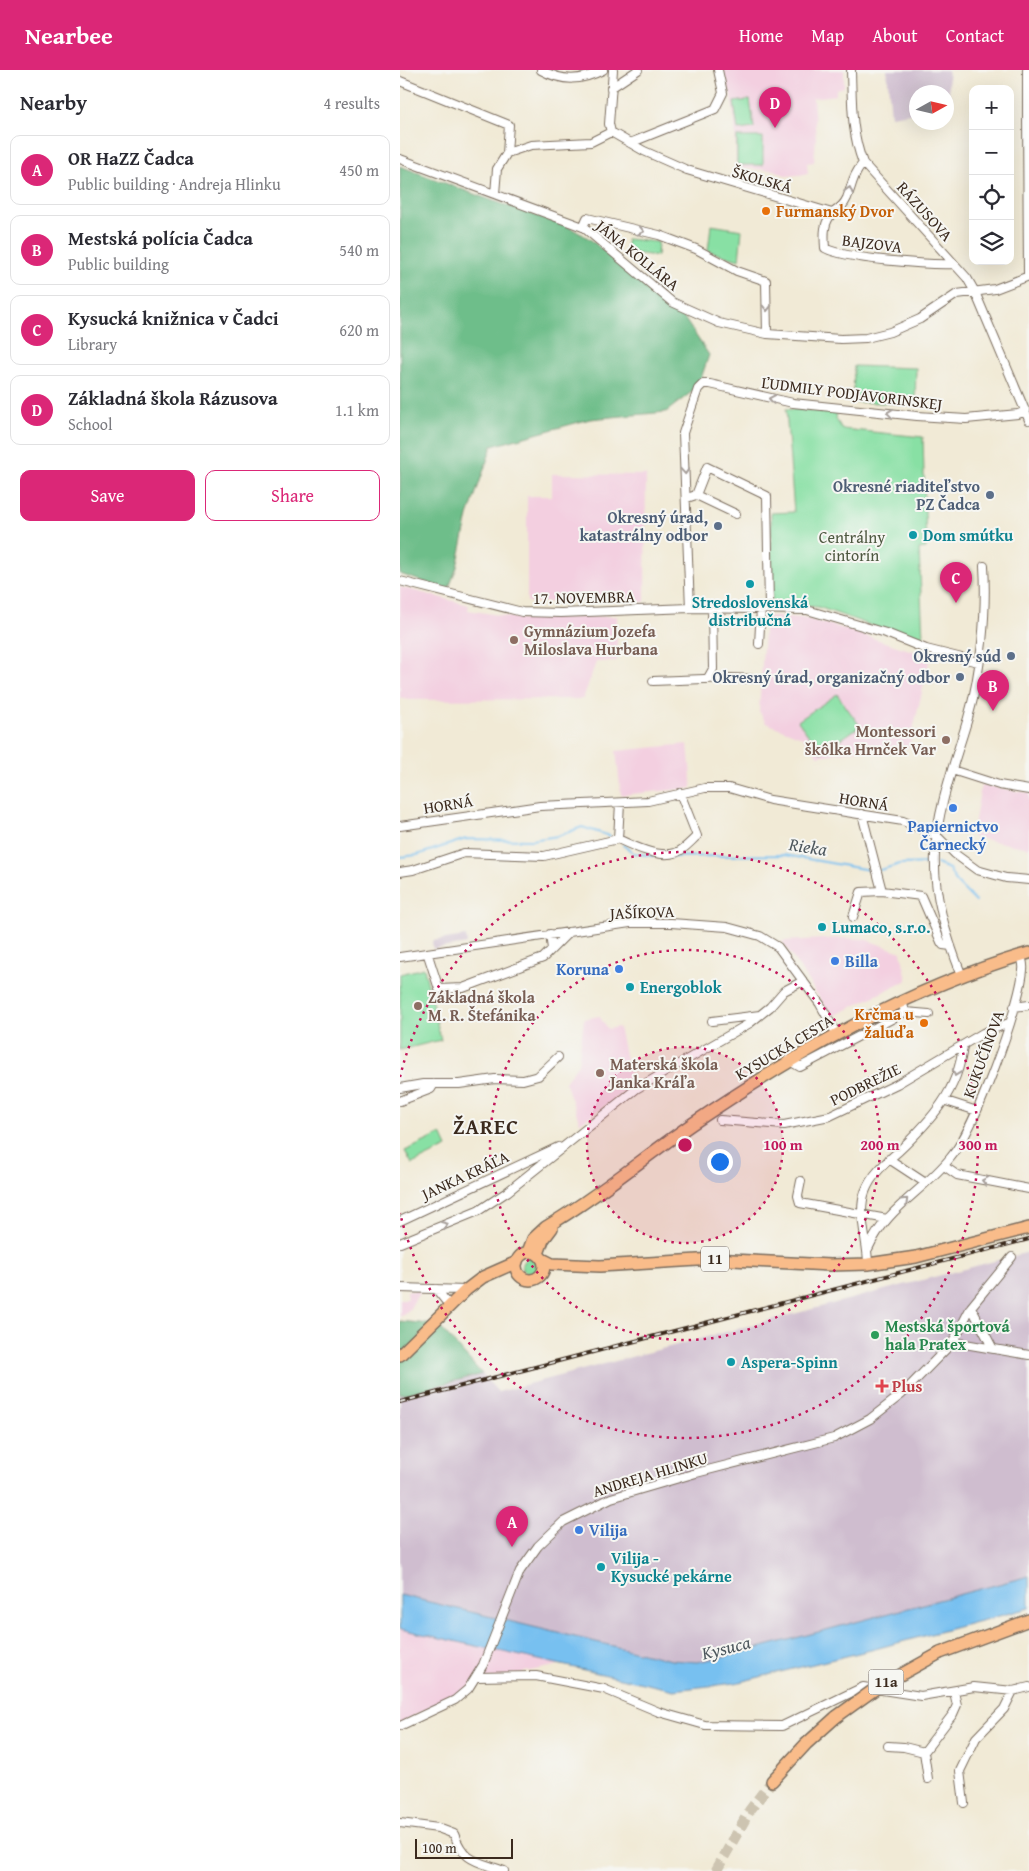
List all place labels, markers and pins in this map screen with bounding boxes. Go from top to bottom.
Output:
pin: D [759,87,791,128]
place label: Furmanský Dvor [776,199,895,223]
marker: Furmanský Dvor [760,205,772,217]
place label: Okresné riaditeľstvo PZ Čadca [833,474,981,516]
marker: Okresné riaditeľstvo PZ Čadca [984,489,996,501]
place label: Okresný úrad, katastrálny odbor [580,505,709,547]
marker: Okresný úrad, katastrálny odbor [712,520,724,532]
place label: Dom smútku [923,523,1014,547]
marker: Dom smútku [907,529,919,541]
pin: C [940,562,972,603]
marker: Stredoslovenská distribučná [744,578,756,590]
place label: Stredoslovenská distribučná [692,590,809,632]
place label: Gymnázium Jozefa Miloslava Hurbana [524,619,659,661]
marker: Gymnázium Jozefa Miloslava Hurbana [508,634,520,646]
place label: Okresný súd [914,644,1002,668]
marker: Okresný súd [1005,650,1017,662]
place label: Okresný úrad, organizačný odbor [712,665,951,689]
pin: B [977,670,1009,711]
marker: Okresný úrad, organizačný odbor [954,671,966,683]
place label: Montessori škôlka Hrnček Var [805,719,937,761]
marker: Montessori škôlka Hrnček Var [940,734,952,746]
marker: Papiernictvo Čarnecký [947,802,959,814]
place label: Papiernictvo Čarnecký [907,814,999,856]
place label: Lumaco, s.r.o. [832,915,931,939]
marker: Lumaco, s.r.o. [816,921,828,933]
place label: Billa [845,949,879,973]
marker: Billa [829,955,841,967]
place label: Koruna [556,957,610,981]
marker: Koruna [613,963,625,975]
place label: Energoblok [640,975,722,999]
marker: Energoblok [624,981,636,993]
place label: Základná škola M. R. Štefánika [428,985,536,1027]
marker: Základná škola M. R. Štefánika [412,1000,424,1012]
place label: Krčma u žaluďa [855,1002,915,1044]
marker: Krčma u žaluďa [918,1017,930,1029]
place label: Materská škola Janka Kráľa [607,1052,719,1094]
marker: Materská škola Janka Kráľa [594,1067,606,1079]
centre of rings [676,1136,694,1154]
place label: Mestská športová hala Pratex [885,1314,1011,1356]
marker: Mestská športová hala Pratex [869,1329,881,1341]
place label: Aspera-Spinn [741,1350,838,1374]
marker: Aspera-Spinn [725,1356,737,1368]
place label: Plus [892,1374,922,1398]
marker: Plus [876,1380,888,1392]
pin: A [496,1506,528,1547]
place label: Vilija [589,1518,628,1542]
marker: Vilija [573,1524,585,1536]
place label: Vilija - Kysucké pekárne [611,1546,732,1588]
marker: Vilija - Kysucké pekárne [595,1561,607,1573]

